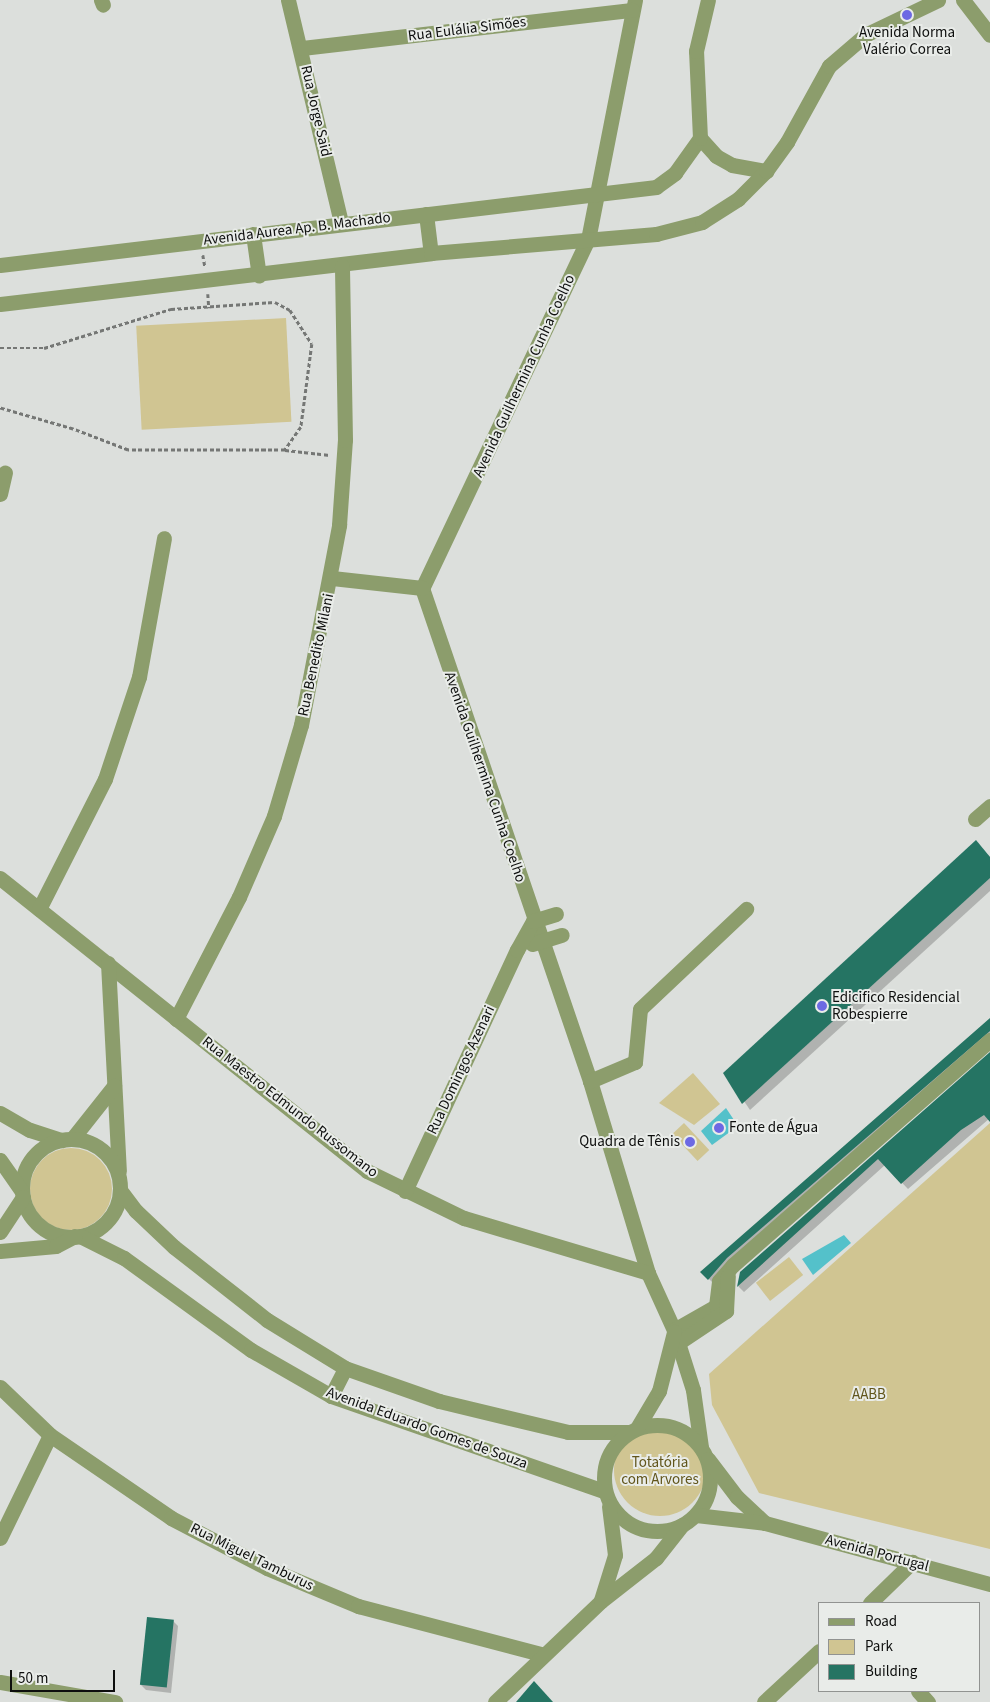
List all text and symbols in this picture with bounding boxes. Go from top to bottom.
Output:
marker: Avenida Norma Valério Correa [901,9,913,21]
street label: Rua Eulália Simões [407,13,527,45]
place label: Avenida Norma Valério Correa [859,23,955,58]
street label: Rua Jorge Said [297,64,335,158]
street label: Avenida Aurea Ap. B. Machado [202,209,392,249]
street label: Avenida Guilhermina Cunha Coelho [469,272,579,480]
street label: Rua Benedito Milani [294,592,338,718]
street label: Avenida Guilhermina Cunha Coelho [440,669,530,885]
place label: Edicifico Residencial Robespierre [832,988,960,1023]
marker: Edicifico Residencial Robespierre [816,1000,828,1012]
street label: Rua Domingos Azenari [423,1003,499,1137]
street label: Rua Maestro Edmundo Russomano [198,1033,382,1181]
place label: Fonte de Água [729,1119,818,1137]
marker: Fonte de Água [713,1122,725,1134]
place label: Quadra de Tênis [579,1133,680,1151]
marker: Quadra de Tênis [684,1136,696,1148]
street label: Avenida Eduardo Gomes de Souza [324,1383,530,1473]
park label: AABB [852,1386,886,1404]
park label: Totatória com Arvores [621,1453,699,1488]
street label: Rua Miguel Tamburus [187,1519,317,1595]
street label: Avenida Portugal [823,1531,931,1575]
legend [818,1602,980,1692]
text: Road [865,1611,897,1632]
text: Park [865,1636,893,1657]
scale bar [12,1660,118,1692]
text: Building [865,1661,917,1682]
text: 50 m [18,1668,48,1689]

